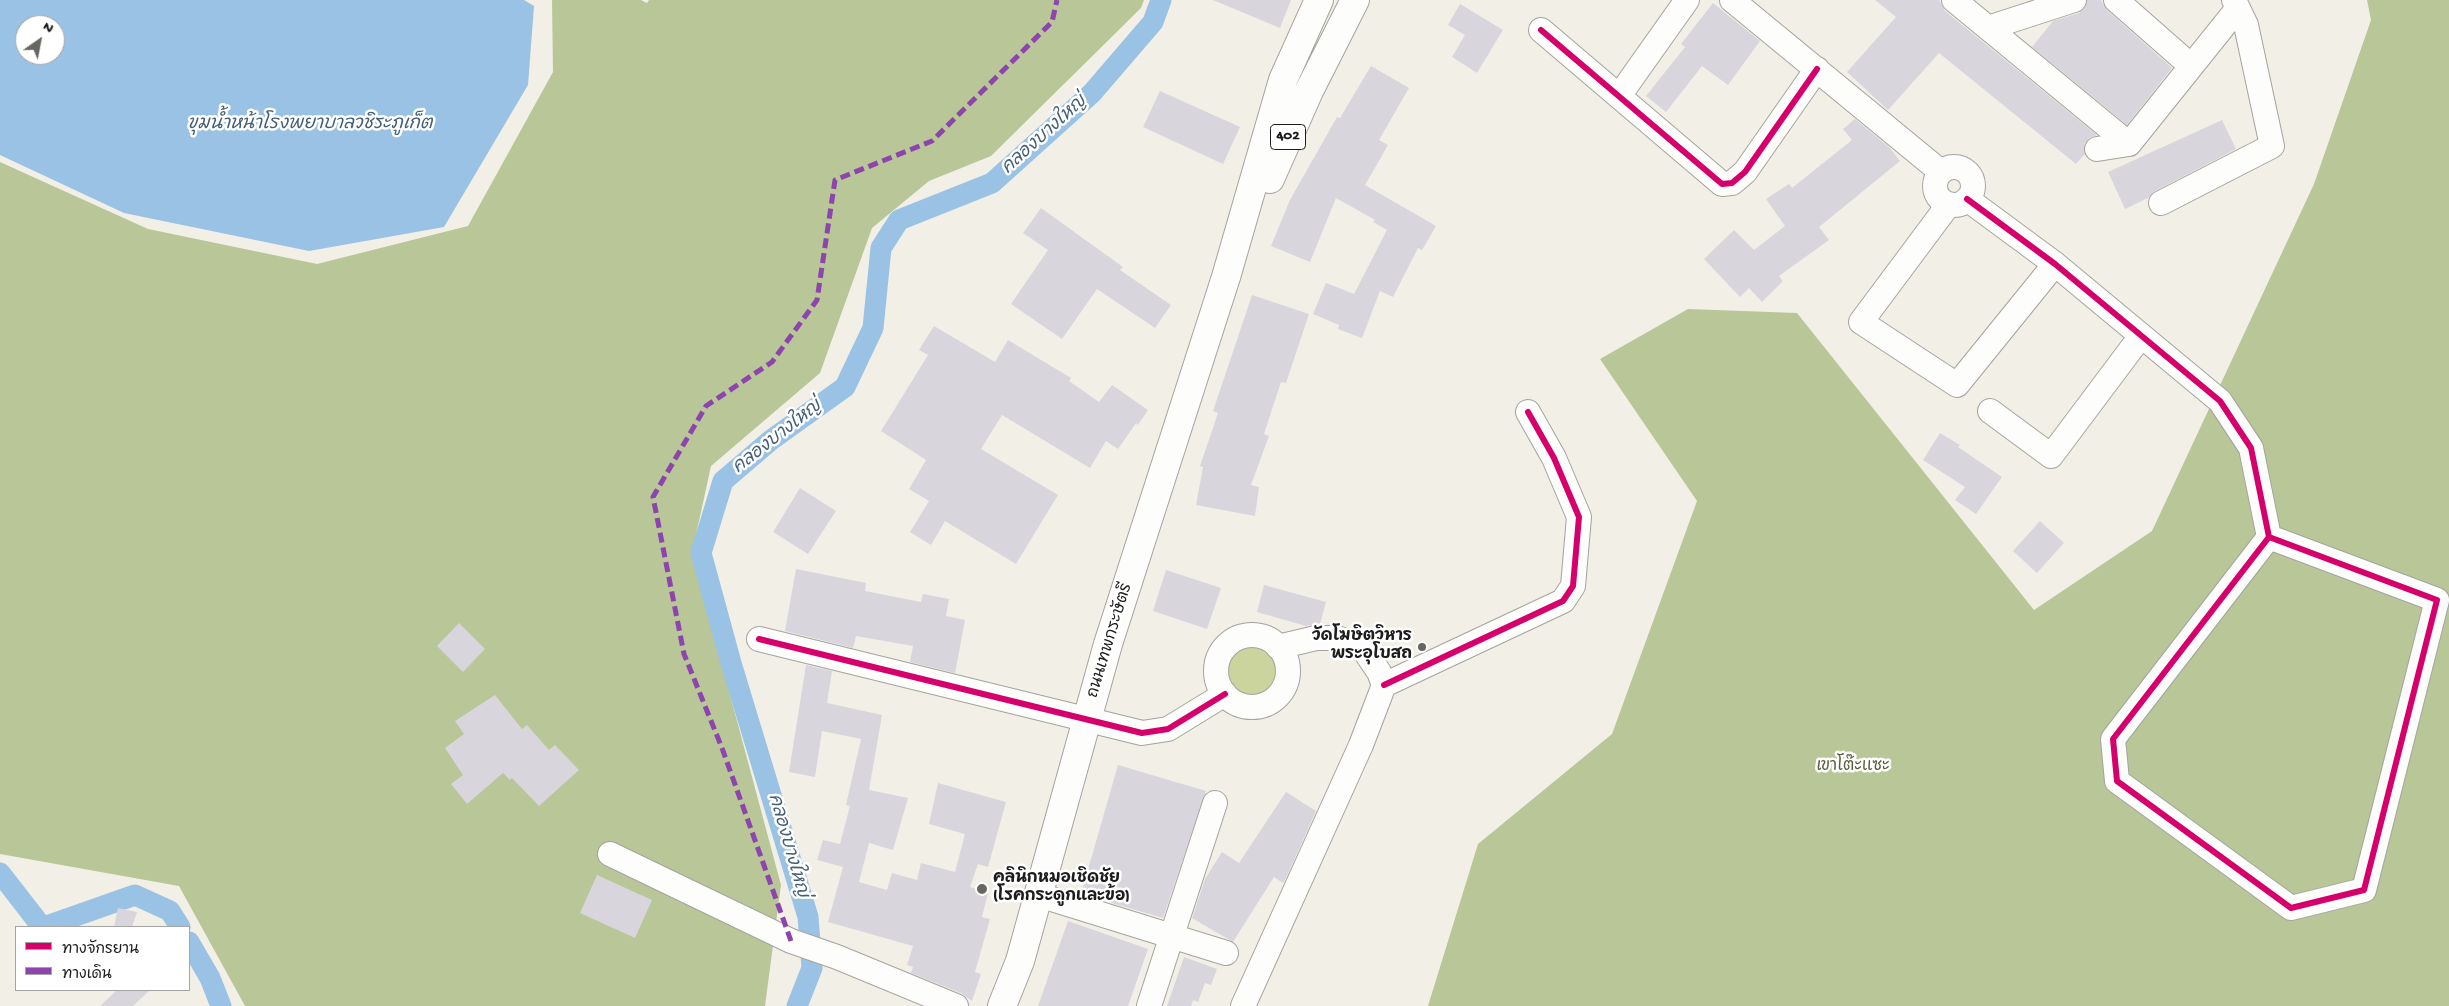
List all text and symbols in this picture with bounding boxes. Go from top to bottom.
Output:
north arrow [15,15,65,65]
text: N [39,18,56,37]
water label: คลองบางใหญ่ [998,92,1092,180]
water label: ขุมน้ำหน้าโรงพยาบาลวชิระภูเก็ต [188,114,432,136]
road number: 402 [1270,124,1306,150]
water label: คลองบางใหญ่ [729,397,827,479]
street label: ถนนเทพกระษัตรี [1084,581,1138,701]
place label: วัดโฆษิตวิหาร พระอุโบสถ [1312,628,1412,666]
marker: วัดโฆษิตวิหาร พระอุโบสถ [1416,641,1428,653]
park label: เขาโต๊ะแซะ [1817,758,1889,778]
water label: คลองบางใหญ่ [762,792,812,900]
place label: คลินิกหมอเชิดชัย (โรคกระดูกและข้อ) [993,870,1130,908]
marker: คลินิกหมอเชิดชัย (โรคกระดูกและข้อ) [975,882,989,896]
legend [15,926,190,991]
text: ทางจักรยาน [62,941,139,959]
text: ทางเดิน [62,966,112,984]

